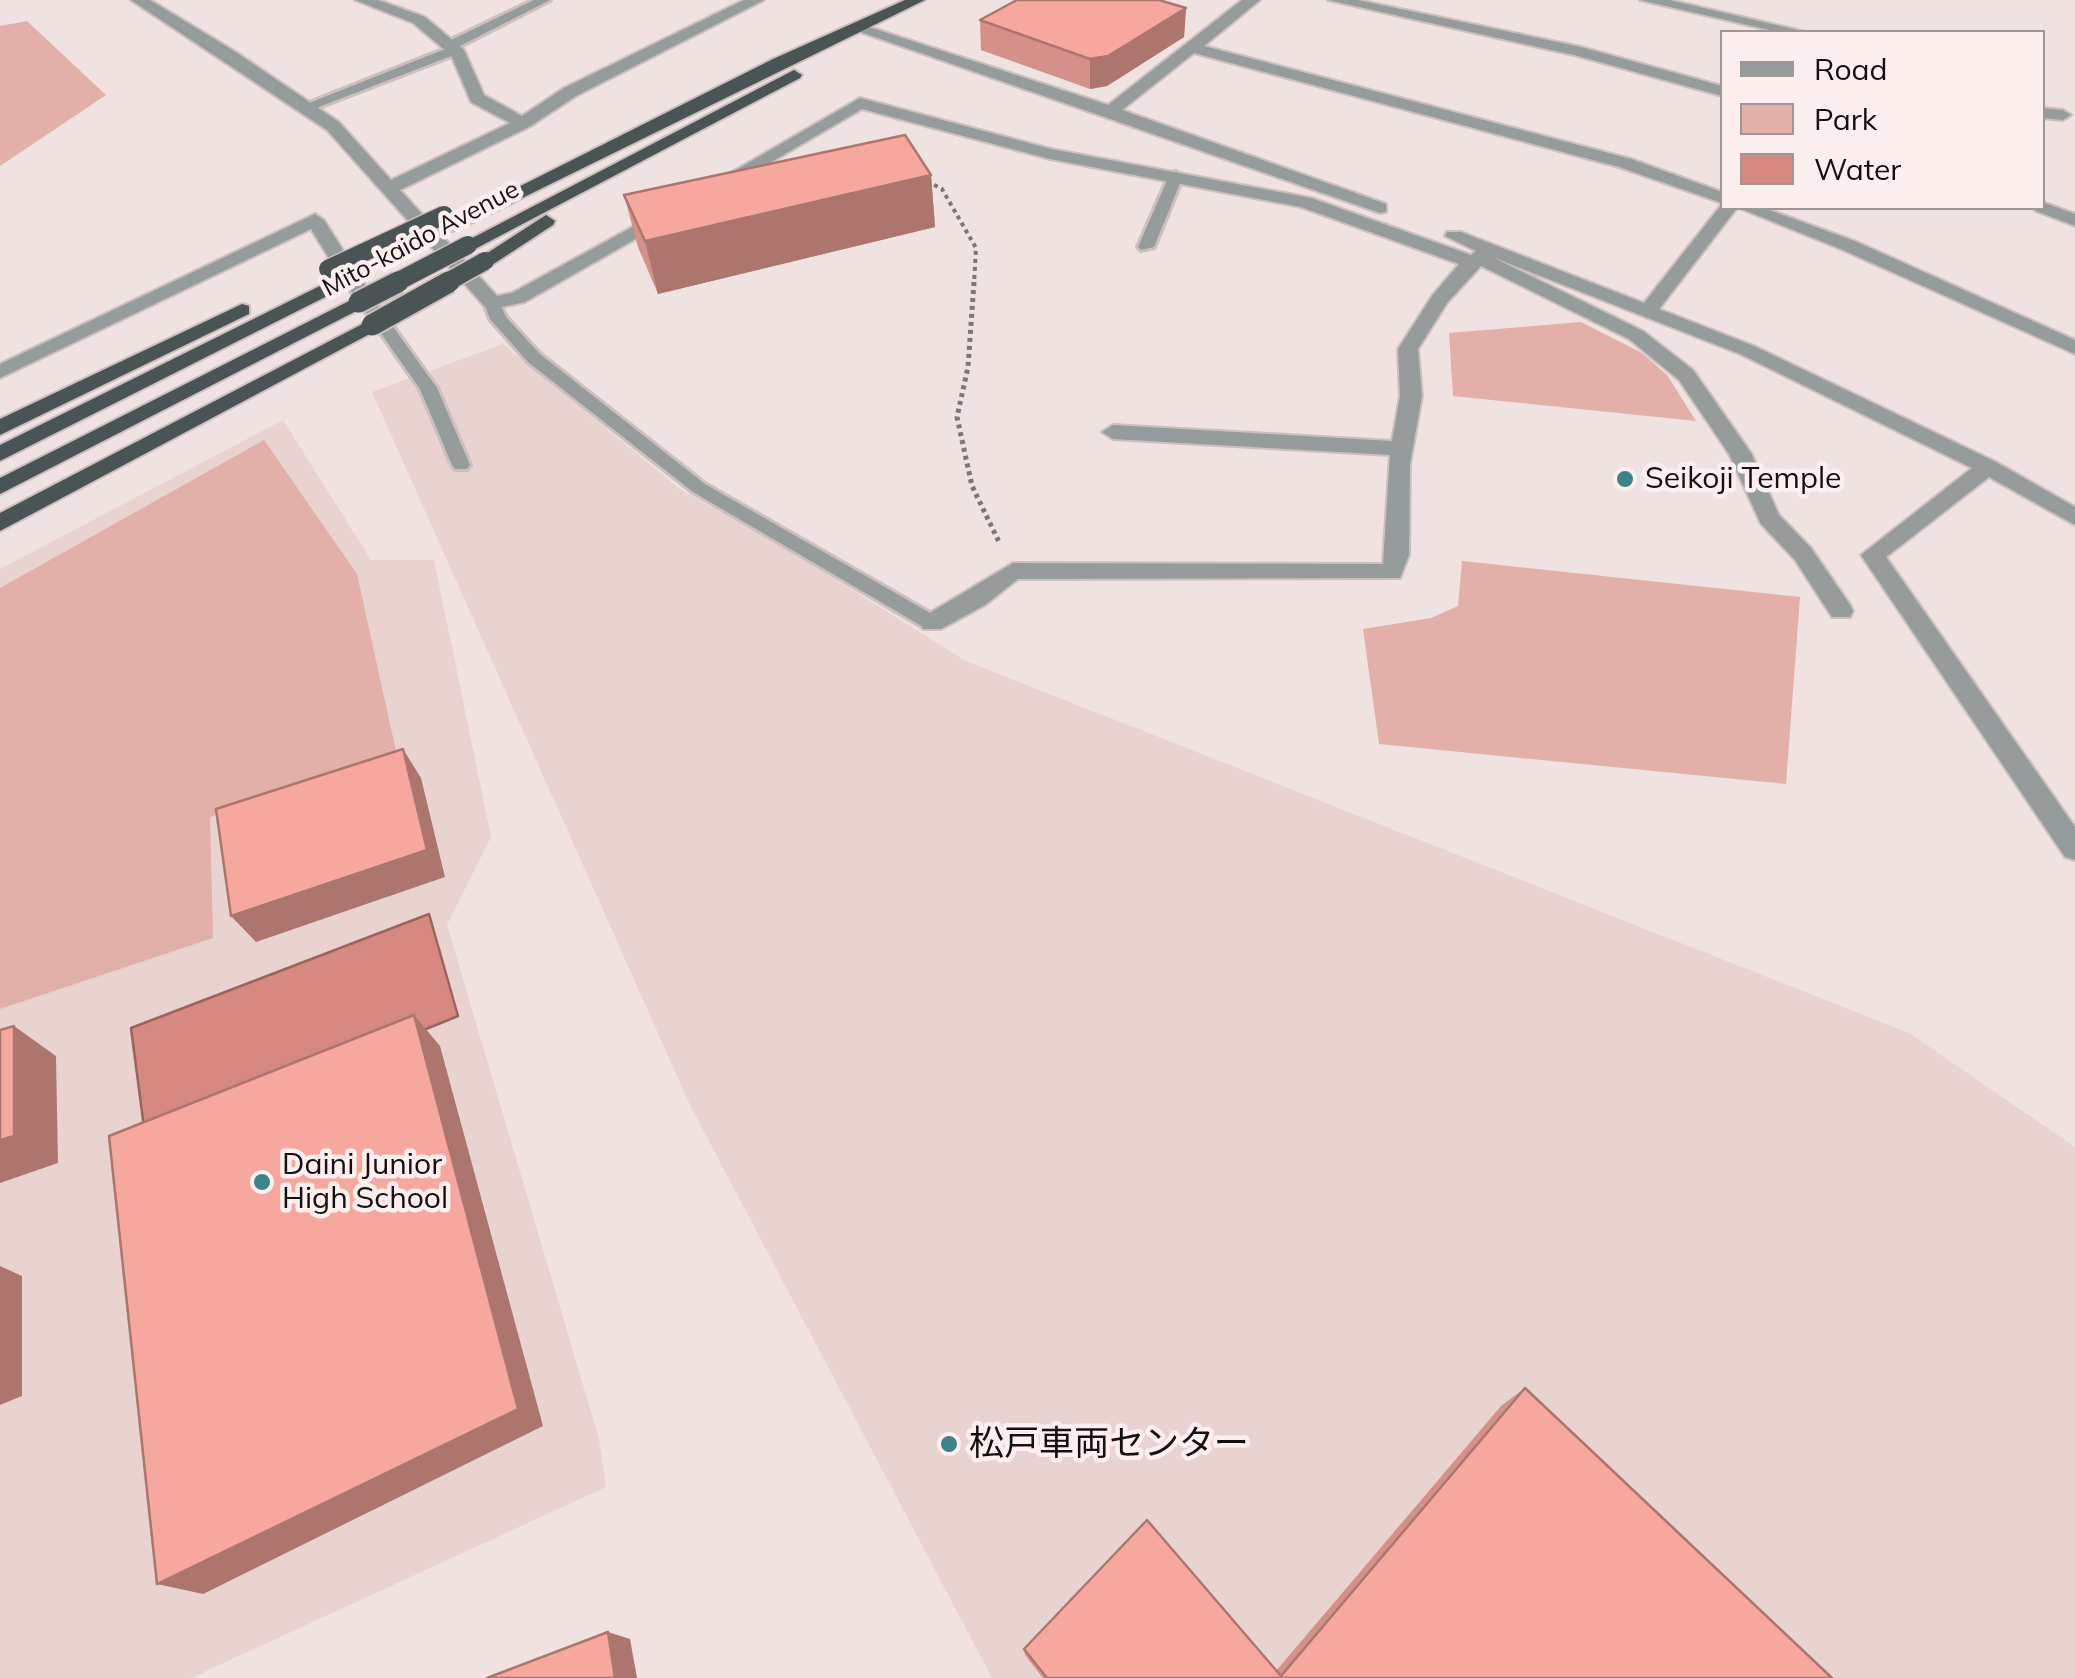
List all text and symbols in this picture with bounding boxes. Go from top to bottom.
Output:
legend [1720,30,2045,210]
text: Road [1814,50,1888,88]
text: Park [1814,100,1877,138]
text: Water [1814,150,1901,188]
street label: Mito-kaido Avenue [318,175,524,303]
place label: Seikoji Temple [1645,461,1841,497]
marker: Seikoji Temple [1614,468,1636,490]
place label: Daini Junior High School [282,1147,448,1218]
marker: Daini Junior High School [251,1171,273,1193]
place label: 松戸車両センター [969,1423,1249,1465]
marker: 松戸車両センター [938,1433,960,1455]

